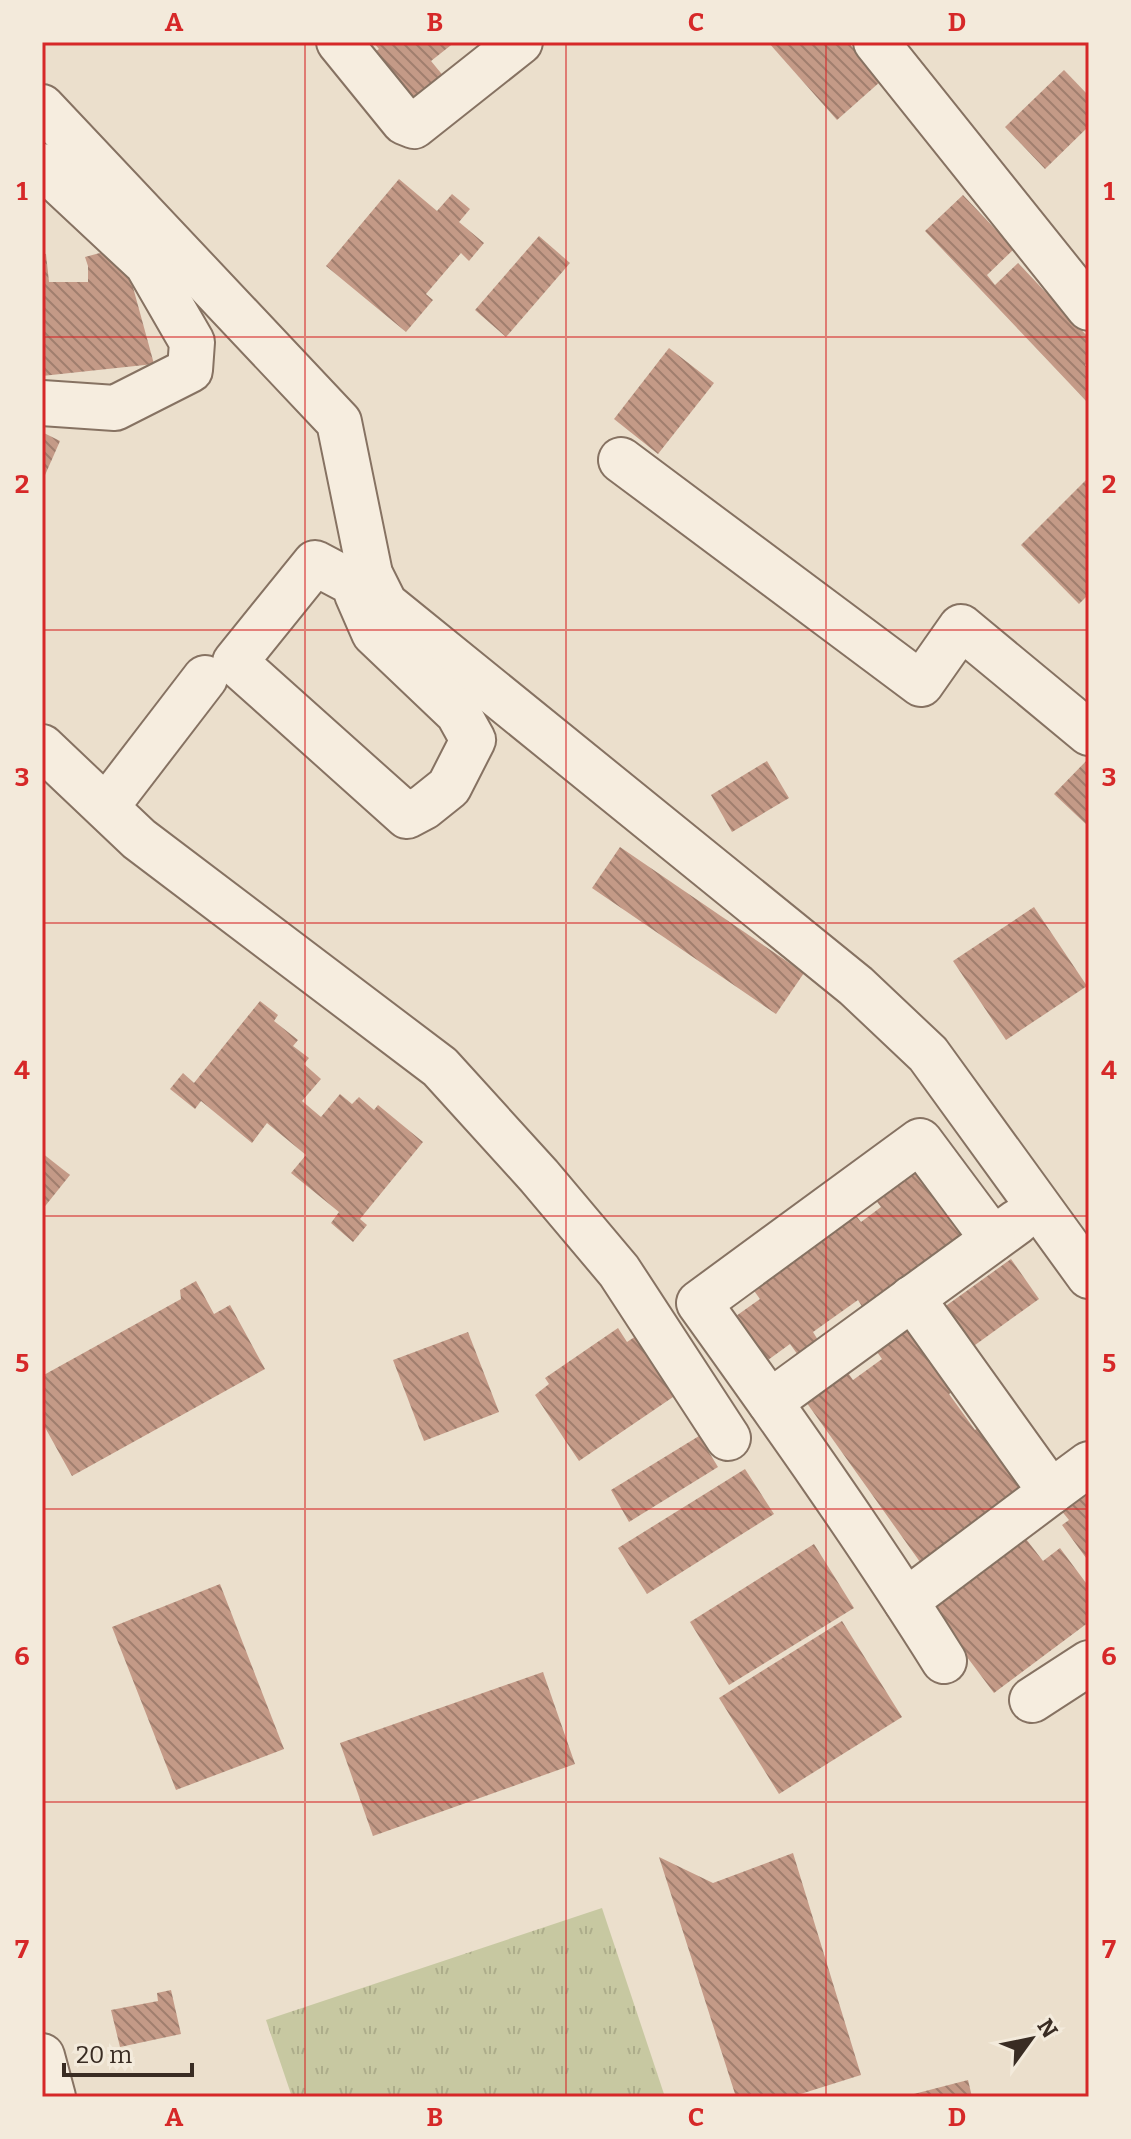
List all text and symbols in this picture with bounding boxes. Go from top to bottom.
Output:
text: A [165,7,184,38]
text: B [427,7,443,38]
text: C [688,7,704,38]
text: D [948,7,966,38]
text: 1 [16,176,28,207]
text: 1 [1103,176,1115,207]
text: 2 [15,469,29,500]
text: 2 [1102,469,1116,500]
text: 3 [15,762,29,793]
text: 3 [1102,762,1116,793]
text: 4 [14,1055,30,1086]
text: 4 [1101,1055,1117,1086]
text: 5 [15,1348,29,1379]
text: 5 [1102,1348,1116,1379]
text: 6 [14,1641,30,1672]
text: 6 [1101,1641,1117,1672]
text: 7 [15,1934,29,1965]
text: 7 [1102,1934,1116,1965]
north arrow [991,1999,1071,2079]
text: N [1031,2014,1063,2043]
scale bar [64,2027,192,2077]
text: 20 m [76,2041,132,2069]
text: A [165,2102,184,2133]
text: B [427,2102,443,2133]
text: C [688,2102,704,2133]
text: D [948,2102,966,2133]

